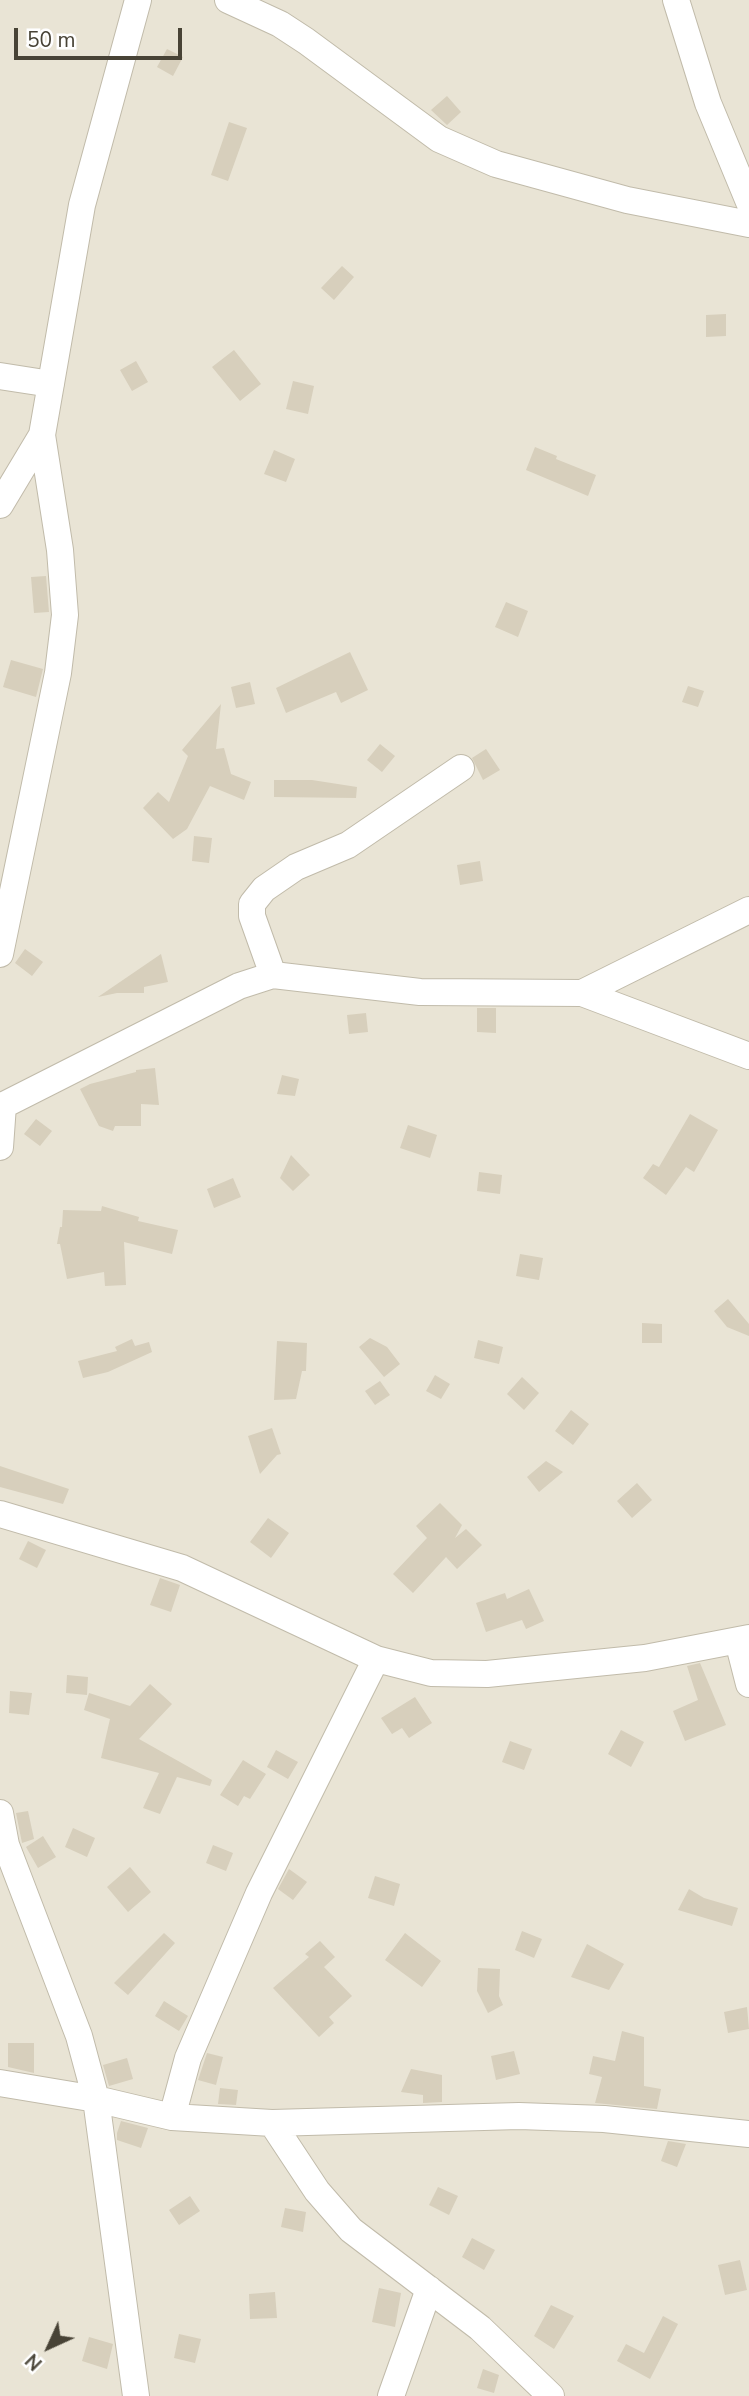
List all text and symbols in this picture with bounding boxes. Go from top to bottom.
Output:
scale bar [18,14,186,58]
text: 50 m [27,26,76,54]
north arrow [14,2312,84,2382]
text: N [20,2348,48,2376]

